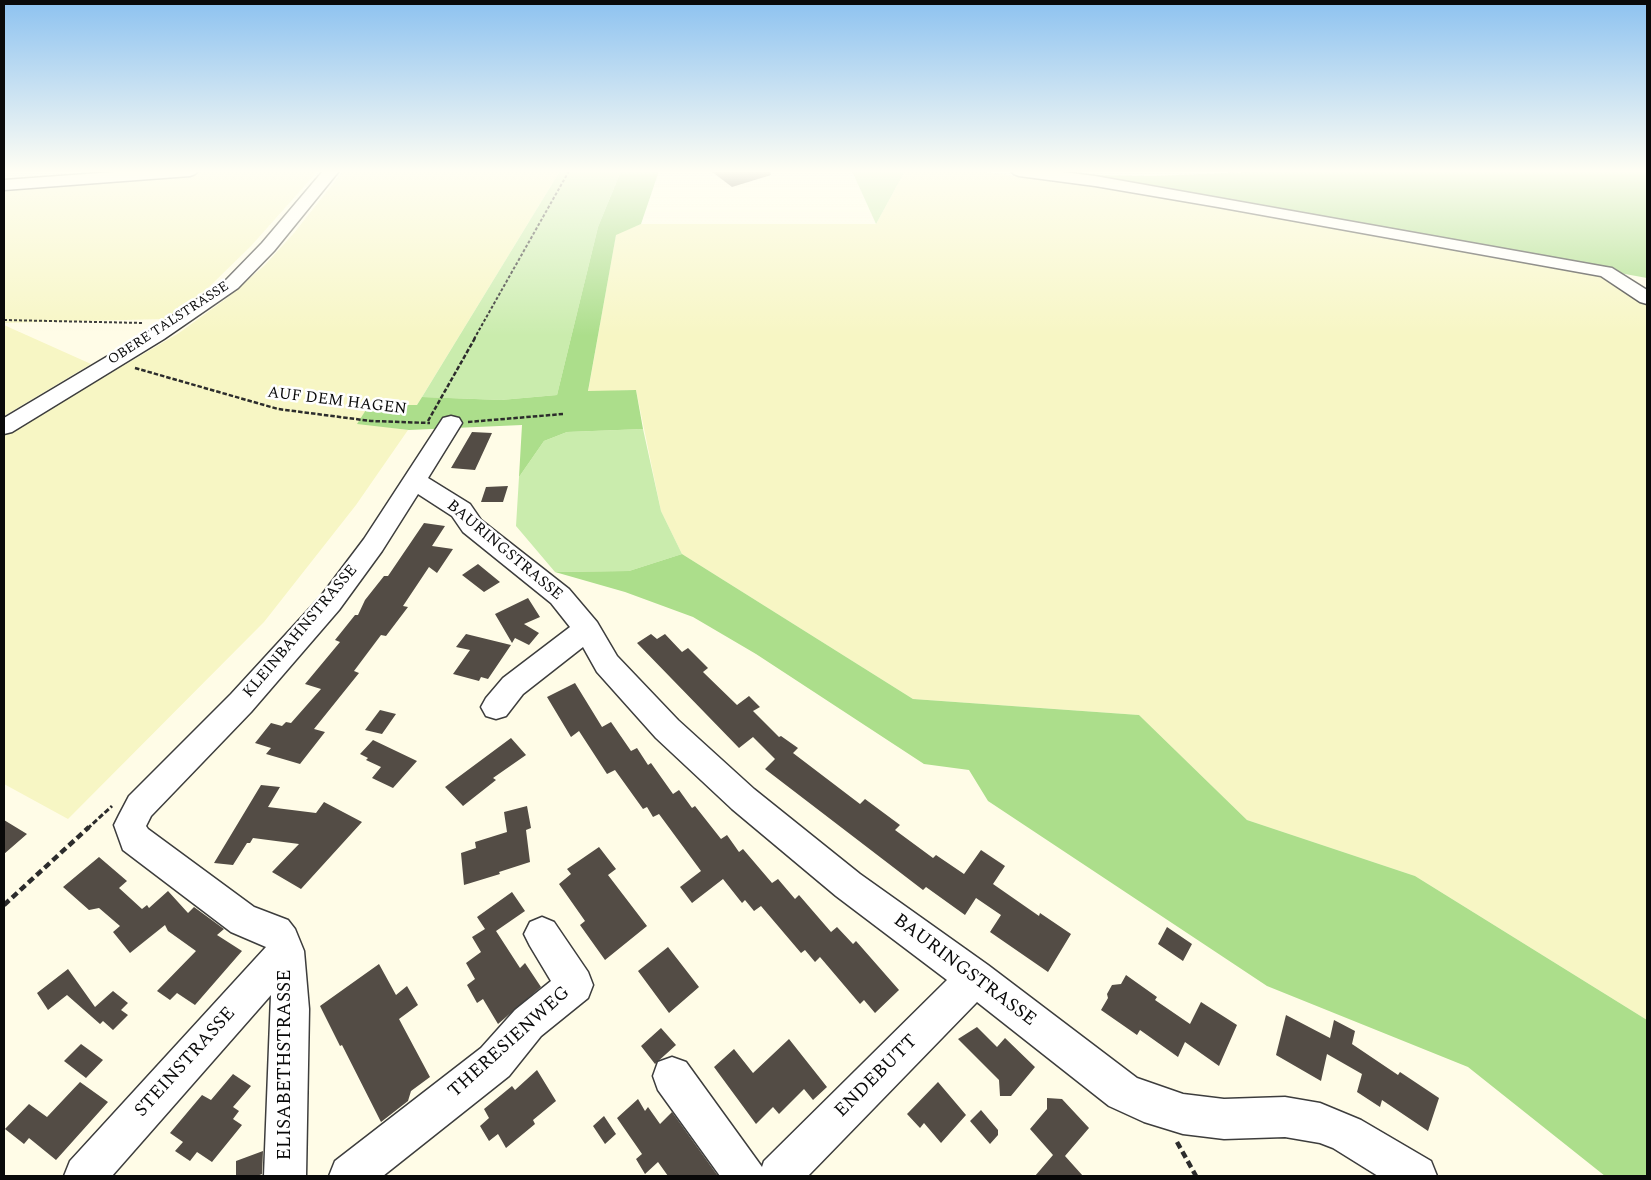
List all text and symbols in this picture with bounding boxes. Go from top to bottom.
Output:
street label: OBERE TALSTRASSE [106,279,232,369]
street label: AUF DEM HAGEN [266,384,408,420]
street label: BAURINGSTRASSE [442,497,566,605]
street label: KLEINBAHNSTRASSE [240,561,362,703]
street label: BAURINGSTRASSE [888,910,1040,1032]
street label: ELISABETHSTRASSE [275,969,297,1161]
street label: THERESIENWEG [444,982,576,1104]
street label: STEINSTRASSE [131,1003,241,1123]
street label: ENDEBUTT [831,1031,923,1123]

